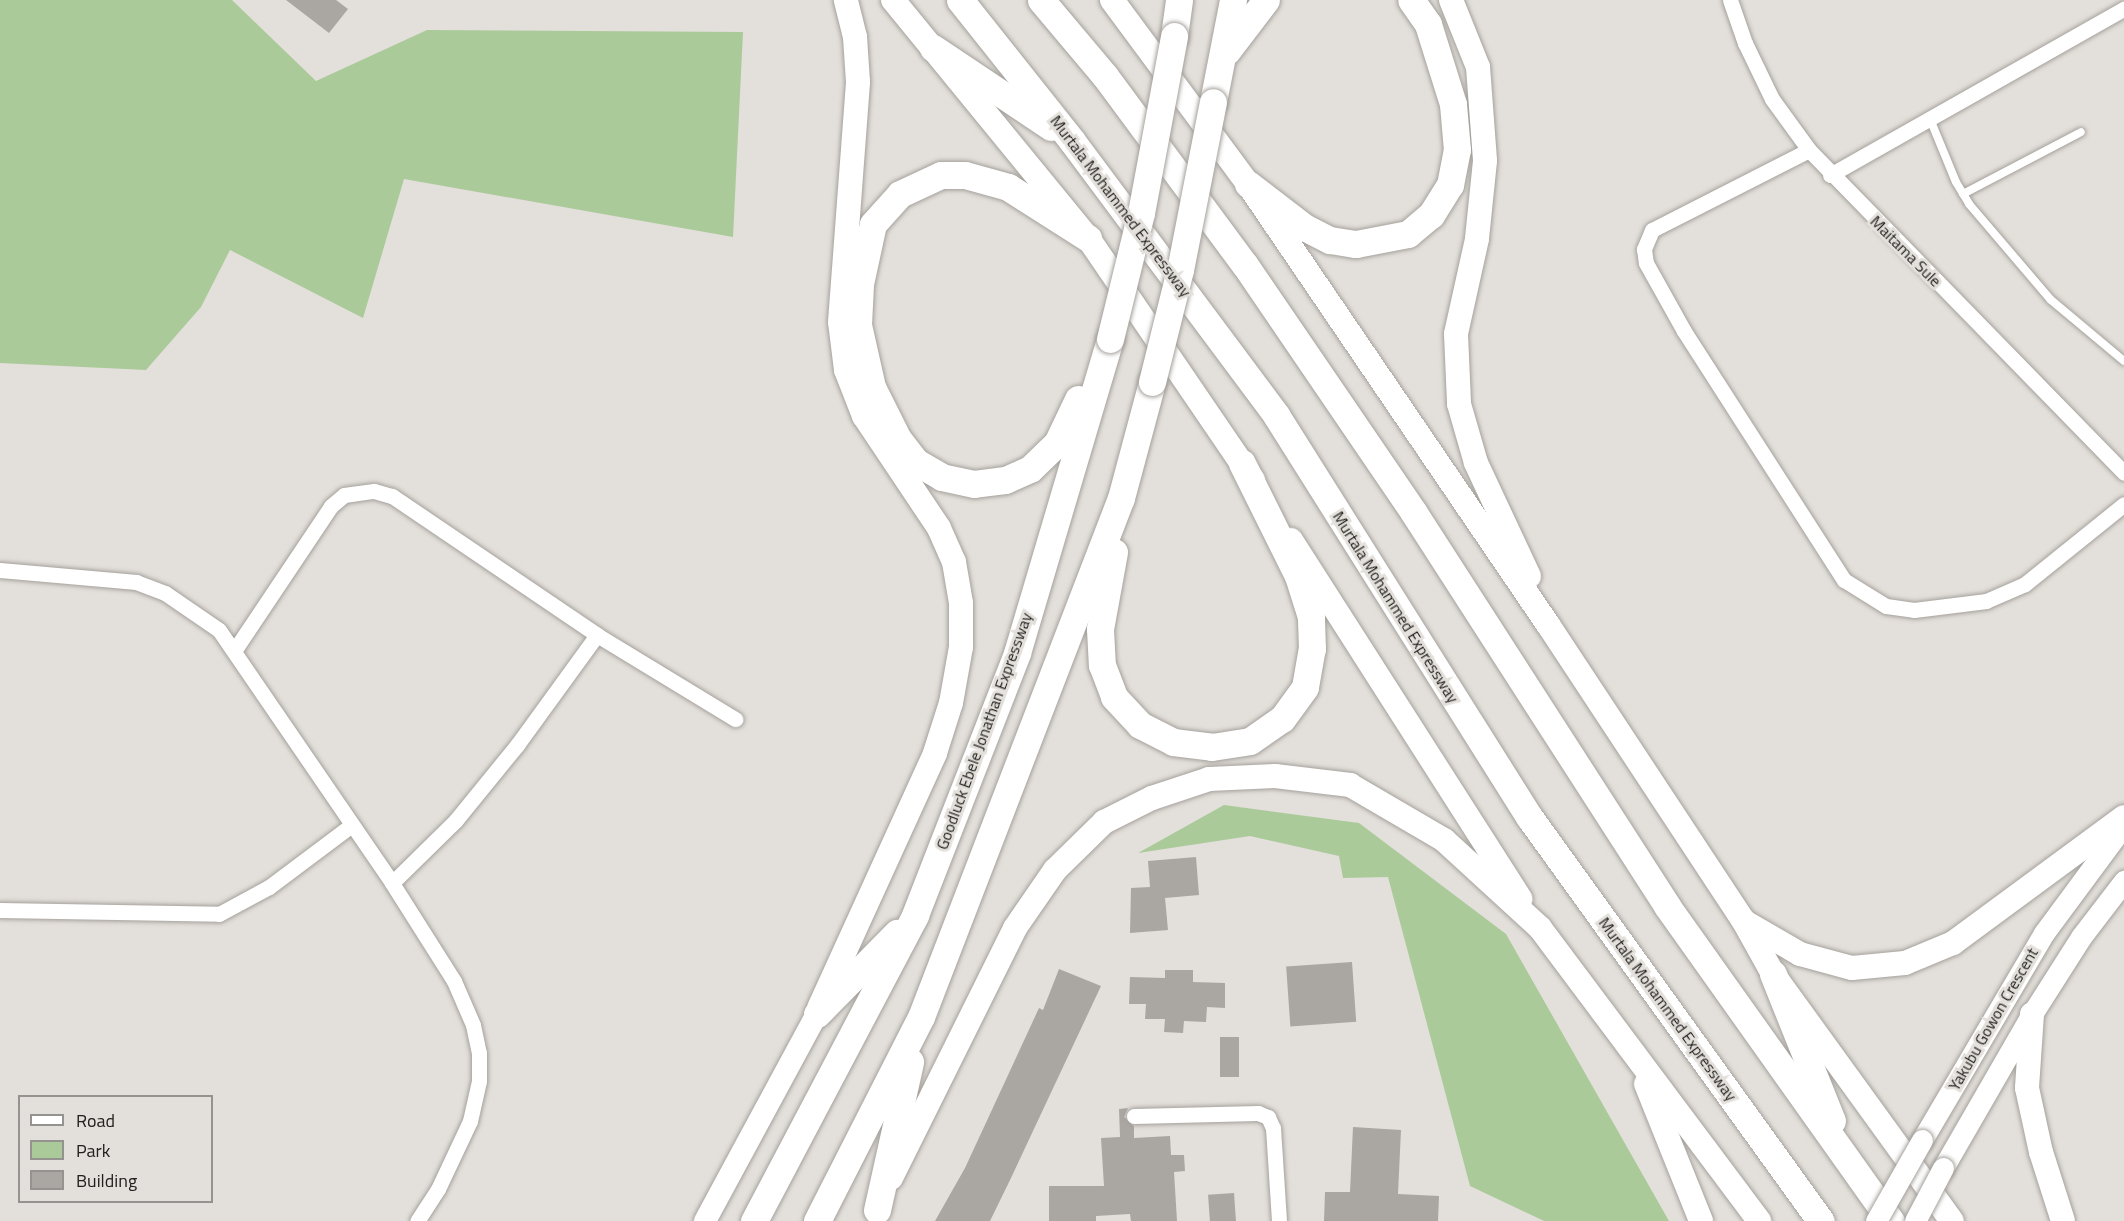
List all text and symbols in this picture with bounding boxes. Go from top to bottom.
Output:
street label: Murtala Mohammed Expressway [1046,112,1196,300]
street label: Maitama Sule [1867,212,1945,290]
street label: Murtala Mohammed Expressway [1329,508,1463,706]
street label: Goodluck Ebele Jonathan Expressway [932,610,1036,852]
street label: Murtala Mohammed Expressway [1595,914,1741,1104]
street label: Yakubu Gowon Crescent [1944,944,2042,1094]
legend [18,1095,213,1203]
text: Road [76,1107,115,1134]
text: Park [76,1137,110,1164]
text: Building [76,1167,137,1194]

